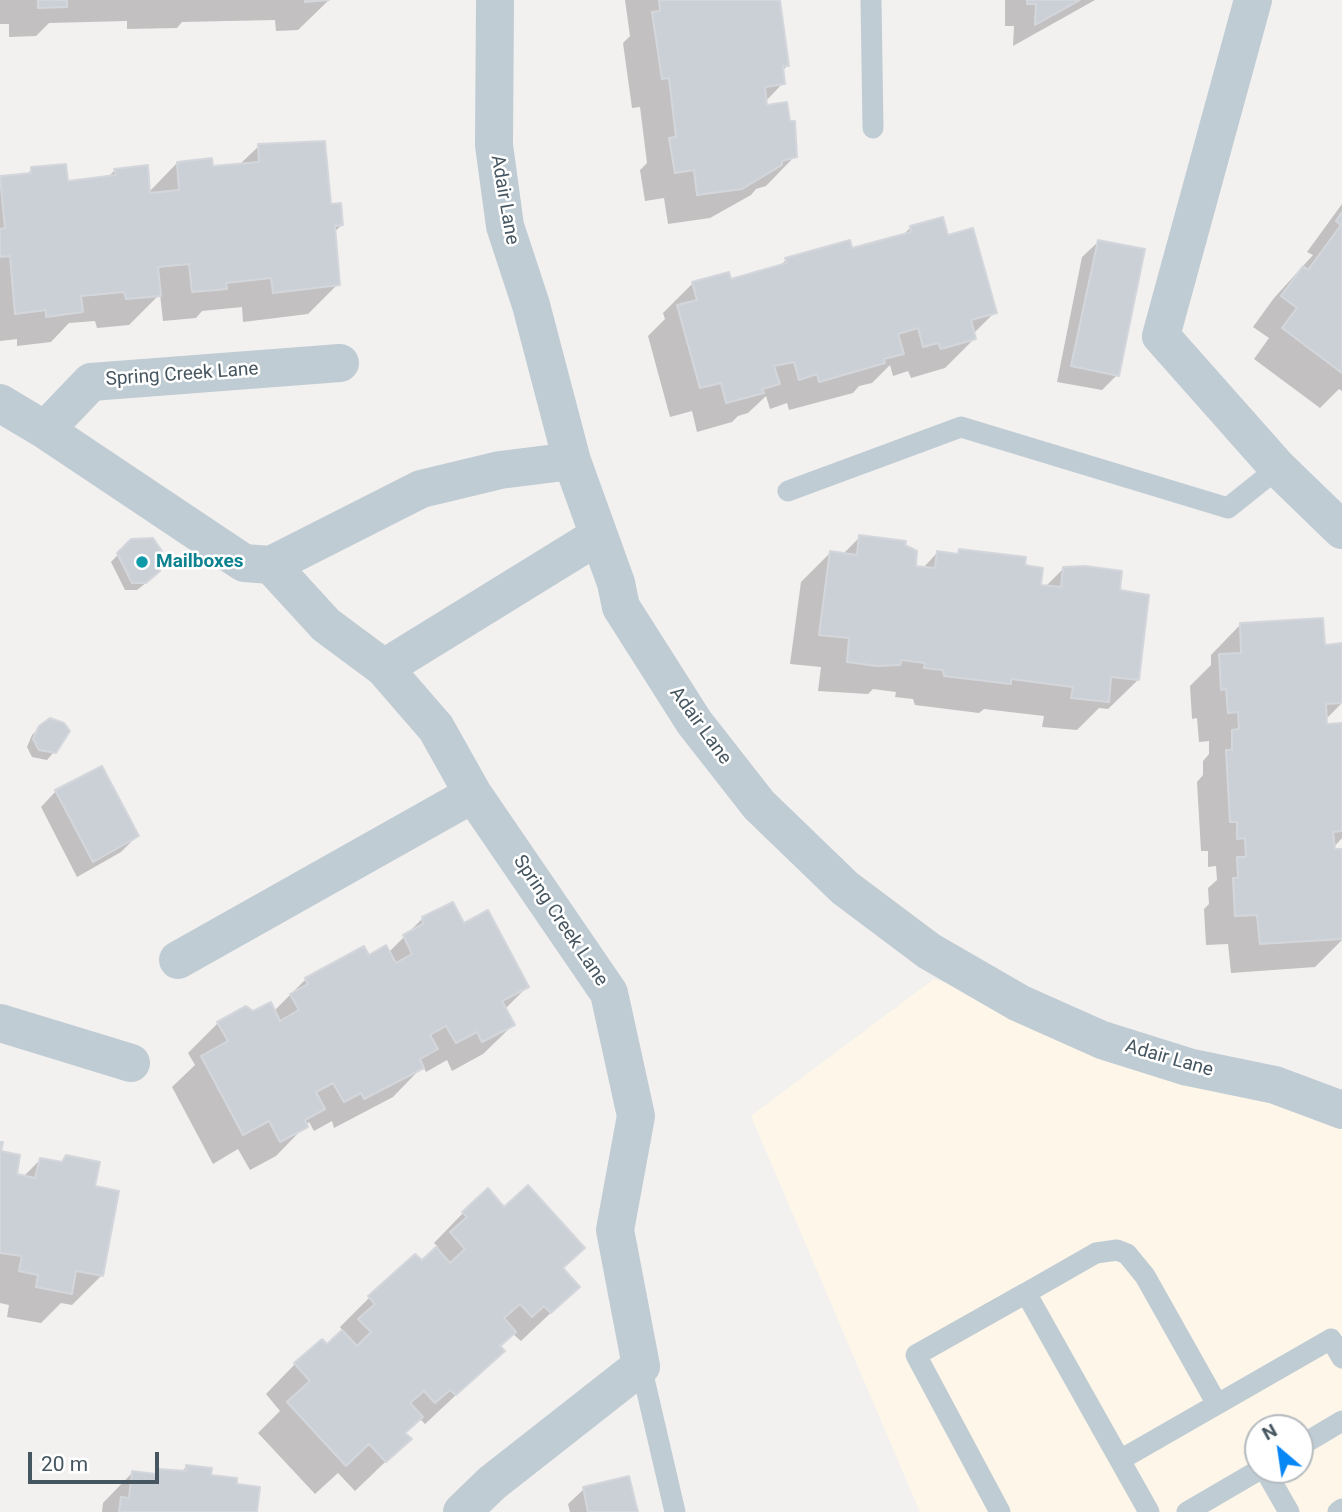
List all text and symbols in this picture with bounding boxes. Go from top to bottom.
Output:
street label: Adair Lane [485,154,523,246]
street label: Spring Creek Lane [105,358,259,392]
place label: Mailboxes [156,551,244,573]
marker: Mailboxes [134,554,150,570]
street label: Adair Lane [664,683,736,769]
street label: Spring Creek Lane [508,851,612,991]
street label: Adair Lane [1122,1036,1216,1082]
north arrow [1244,1414,1314,1484]
text: N [1258,1419,1281,1445]
scale bar [32,1438,163,1482]
text: 20 m [41,1452,88,1476]

